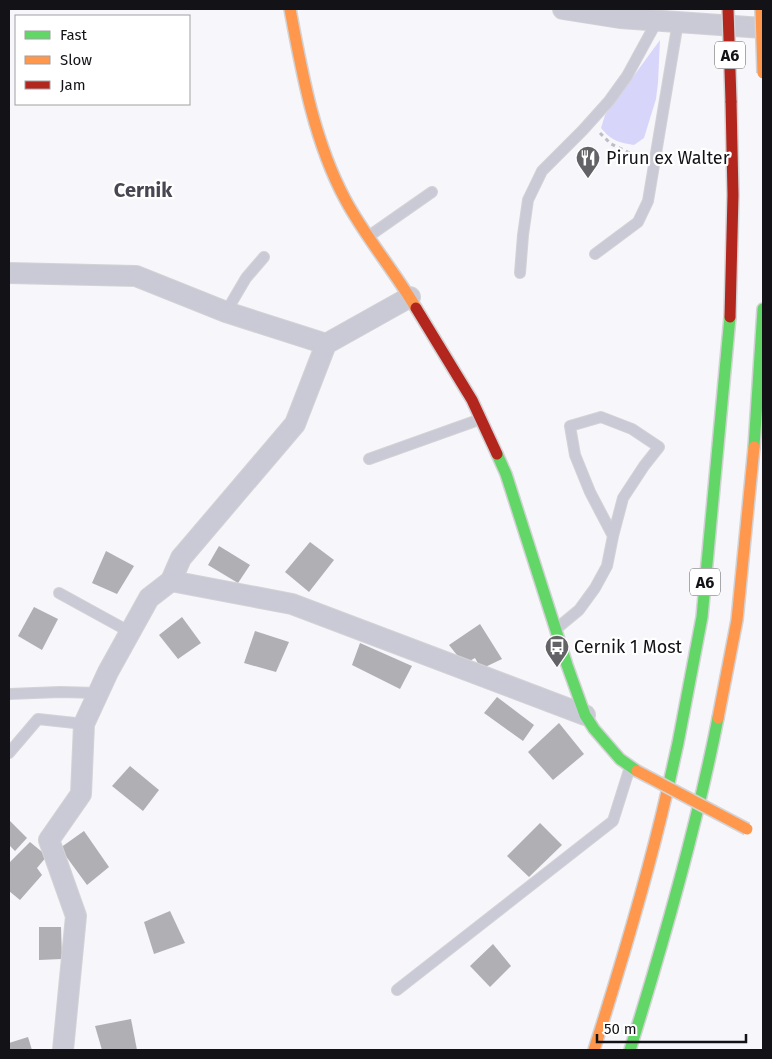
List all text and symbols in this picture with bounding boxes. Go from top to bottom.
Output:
legend [15,15,190,105]
text: Fast [60,26,87,44]
road number: A6 [715,42,745,68]
text: Slow [60,51,92,69]
text: Jam [60,76,86,94]
restaurant icon: Pirun ex Walter [575,145,601,179]
place label: Pirun ex Walter [606,147,730,169]
district label: Cernik [114,178,173,202]
road number: A6 [690,568,720,596]
bus stop icon: Cernik 1 Most [544,634,570,668]
place label: Cernik 1 Most [574,636,683,658]
scale bar [597,1012,746,1044]
text: 50 m [604,1020,637,1038]

